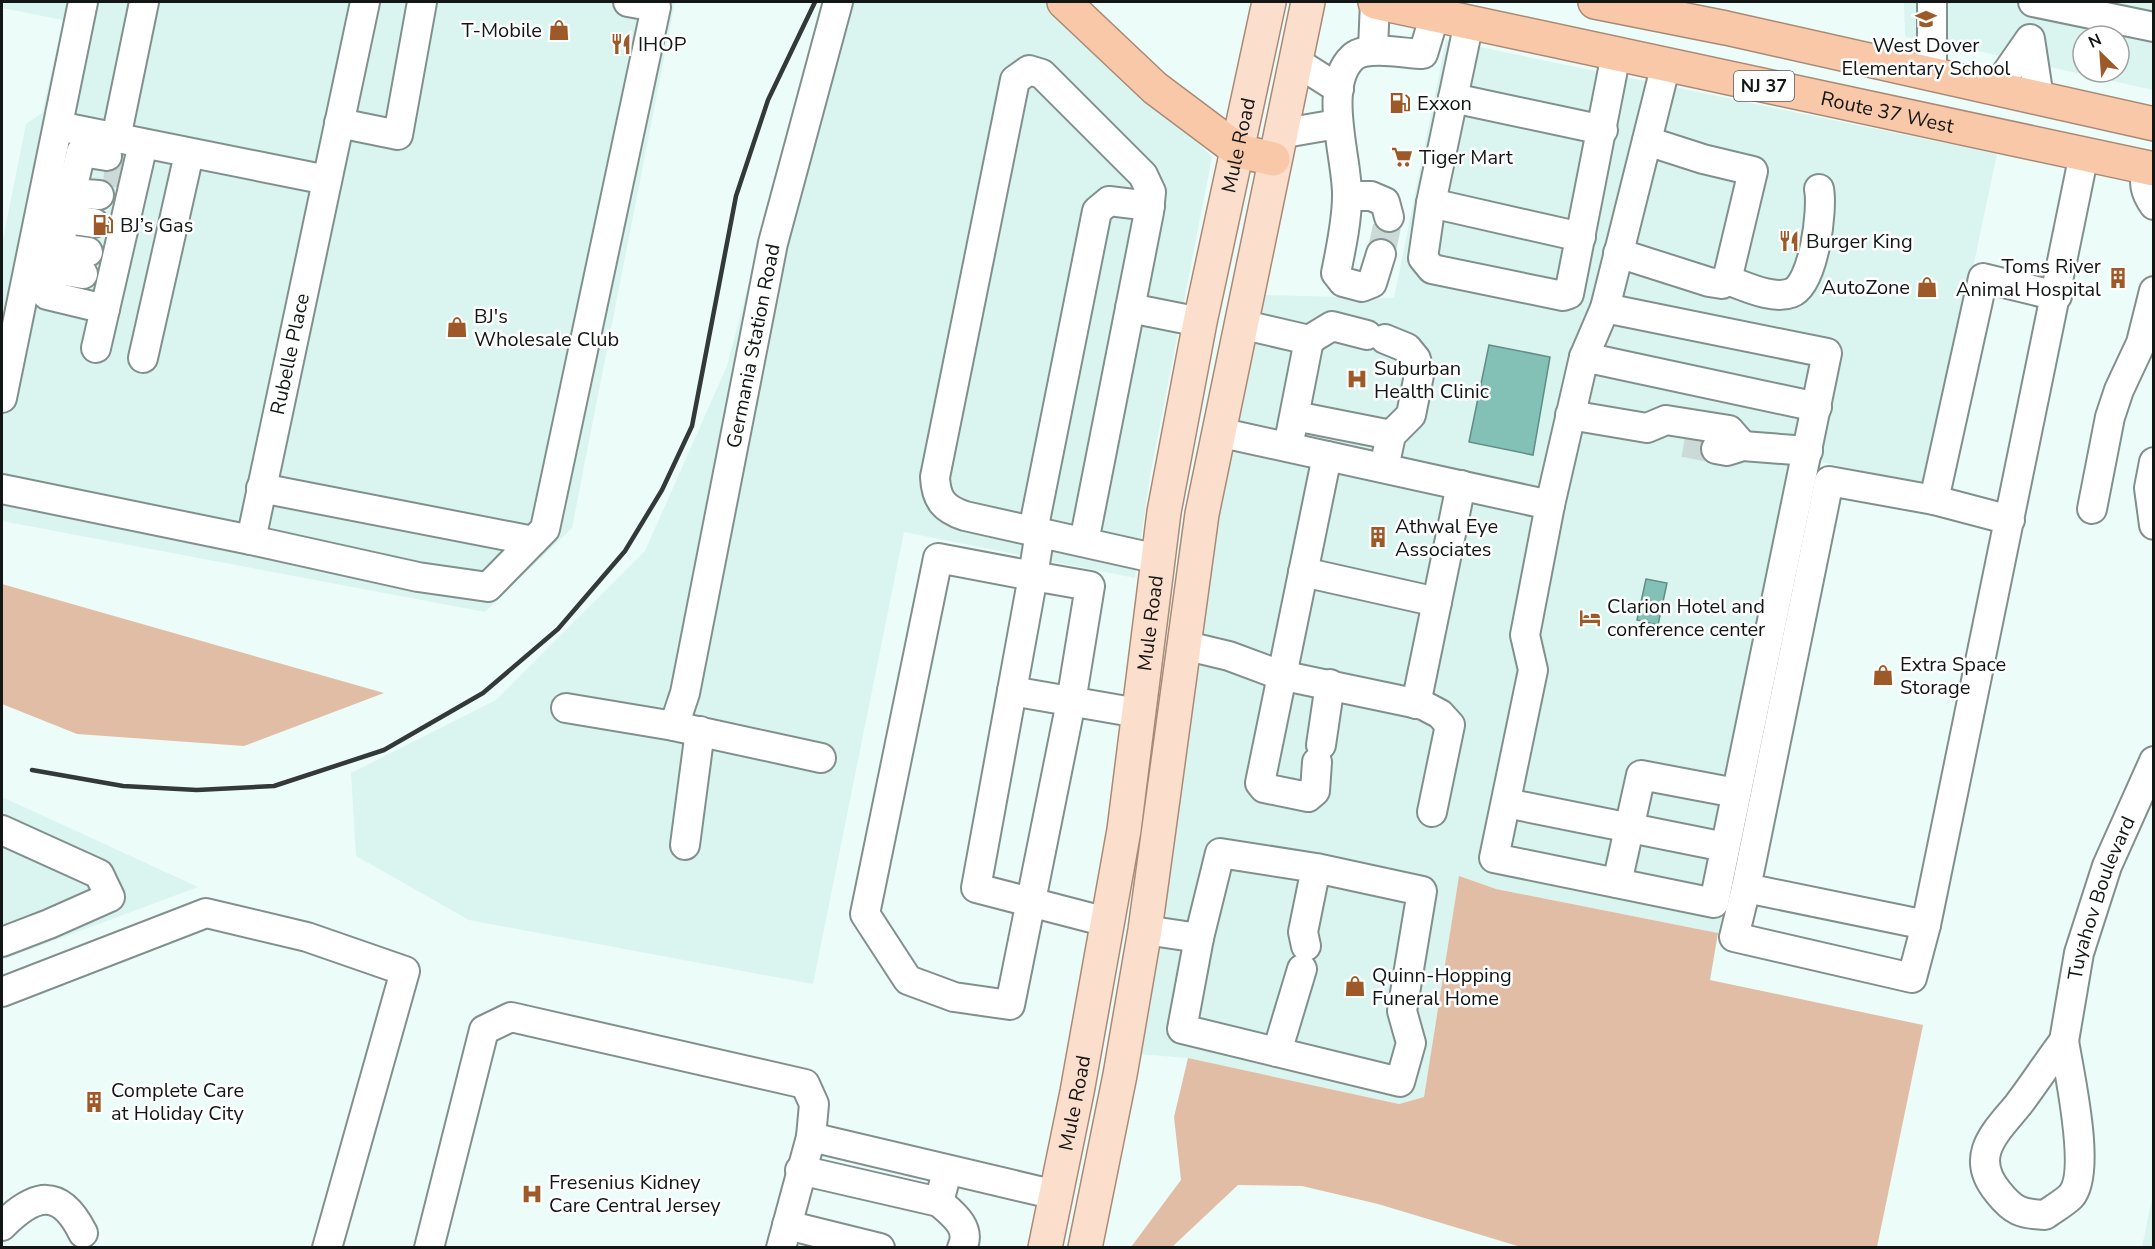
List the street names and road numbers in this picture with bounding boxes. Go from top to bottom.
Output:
road number: NJ 37 [1734,71,1794,101]
street label: Route 37 West [1818,84,1957,139]
street label: Mule Road [1215,95,1261,195]
street label: Germania Station Road [720,241,786,450]
street label: Rubelle Place [264,291,316,417]
street label: Mule Road [1131,573,1169,673]
street label: Tuyahov Boulevard [2061,812,2141,982]
street label: Mule Road [1052,1053,1097,1153]

